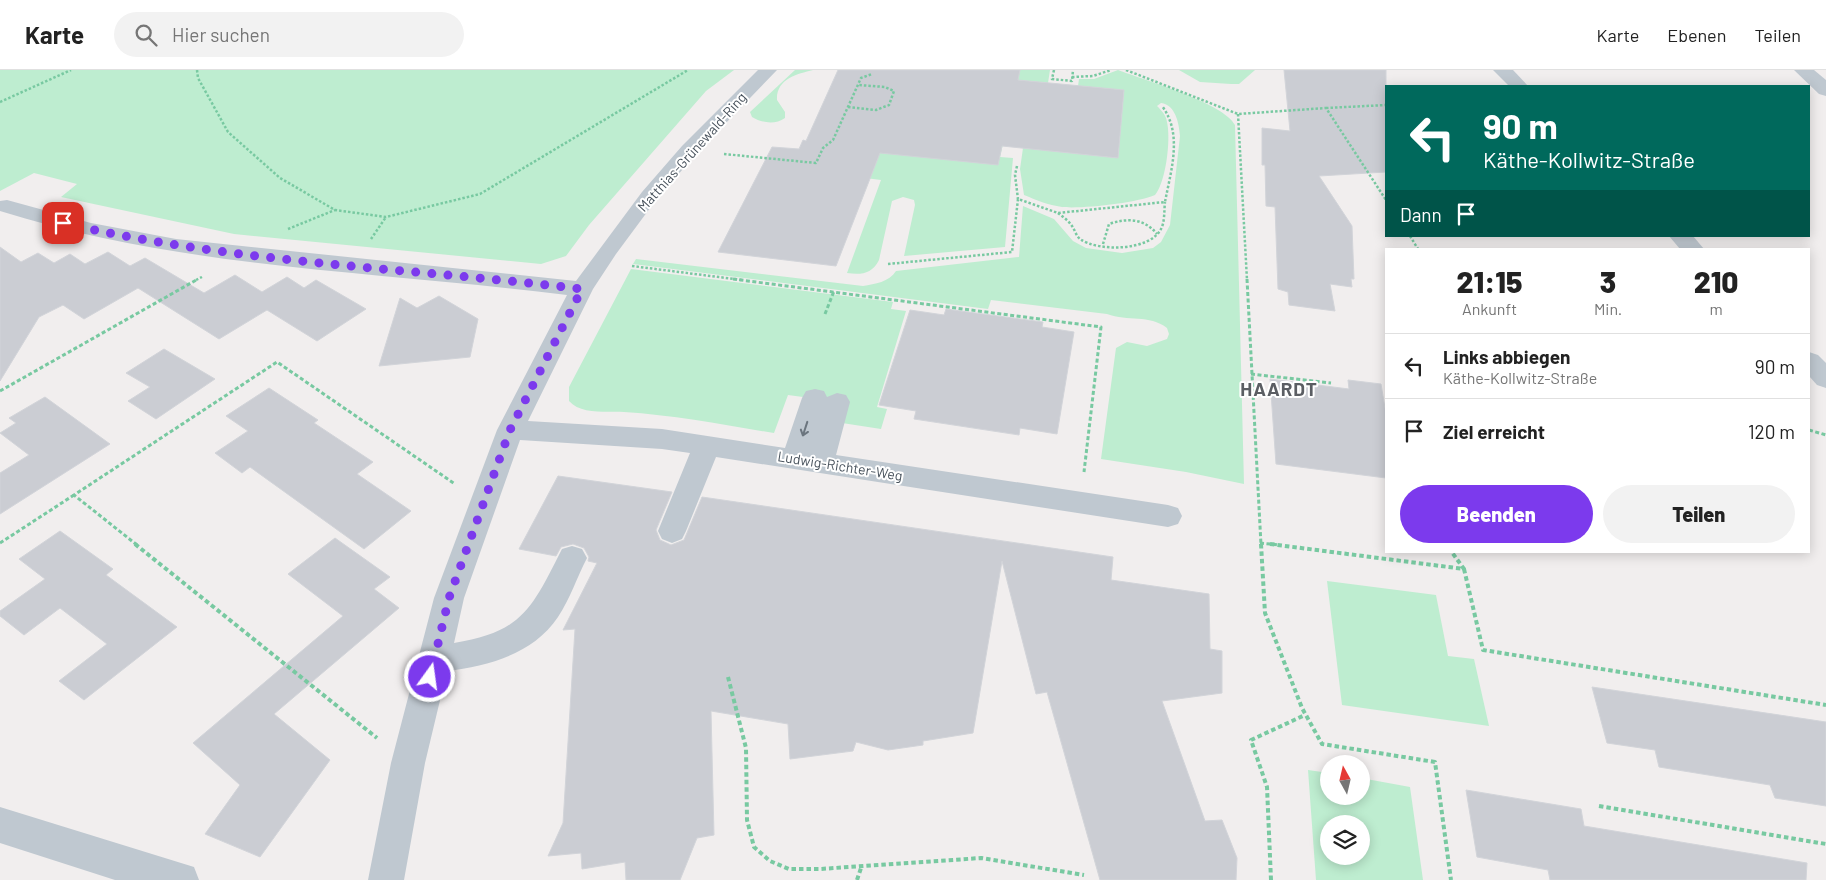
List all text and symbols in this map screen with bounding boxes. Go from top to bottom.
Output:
search box [114,12,464,57]
text: Karte [25,20,84,49]
icon: search [132,21,160,49]
text: Hier suchen [172,23,270,46]
text: Karte [1596,24,1639,46]
text: Ebenen [1667,24,1726,46]
text: Teilen [1754,24,1801,46]
street label: Matthias-Grünewald-Ring [634,89,750,215]
text: 90 m [1483,104,1558,146]
icon: left [1400,105,1465,170]
text: Käthe-Kollwitz-Straße [1483,146,1695,172]
icon: arrive [1452,200,1480,228]
pin [42,202,84,244]
text: Dann [1400,203,1442,226]
icon: arrive [49,209,77,237]
text: 21:15 [1457,263,1522,299]
text: 3 [1600,263,1616,299]
text: 210 [1694,263,1738,299]
text: Ankunft [1462,299,1517,318]
text: Min. [1594,299,1622,318]
text: m [1709,299,1723,318]
text: Links abbiegen [1443,345,1570,368]
icon: left [1400,352,1428,380]
text: 90 m [1755,355,1795,378]
text: Käthe-Kollwitz-Straße [1443,368,1597,387]
district label: HAARDT [1240,377,1318,400]
icon: arrive [1400,417,1428,445]
one-way arrow [800,420,809,436]
text: Ziel erreicht [1443,420,1545,443]
text: 120 m [1748,420,1795,443]
street label: Ludwig-Richter-Weg [776,447,904,484]
button: Beenden [1400,485,1593,543]
button: Teilen [1603,485,1795,543]
position arrow [403,650,455,702]
north arrow [1320,755,1370,805]
map controls [1320,755,1370,865]
button: layers [1320,815,1370,865]

